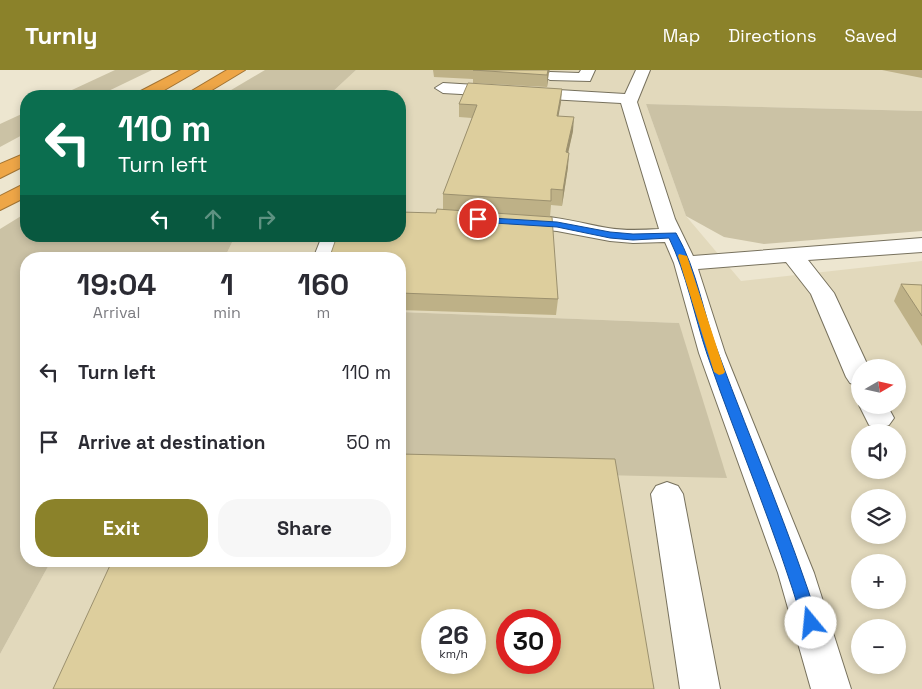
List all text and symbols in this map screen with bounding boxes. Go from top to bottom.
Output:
text: Turnly [25,20,98,51]
text: Map [663,24,700,47]
text: Directions [728,24,817,47]
text: Saved [845,24,897,47]
text: 110 m [118,107,211,151]
icon: left [35,110,100,175]
text: Turn left [118,150,208,178]
pin [457,198,499,240]
icon: left [146,205,174,233]
icon: ahead [199,205,227,233]
icon: right [252,205,280,233]
icon: arrive [464,205,492,233]
text: 19:04 [77,265,156,304]
text: 1 [220,265,234,304]
text: 160 [298,265,349,304]
text: Arrival [93,302,140,323]
text: min [213,302,241,323]
text: m [316,302,330,323]
icon: left [35,358,63,386]
north arrow [851,359,906,414]
map controls [851,359,906,674]
text: Turn left [78,360,156,385]
text: 110 m [342,360,391,385]
button: sound [851,424,906,479]
icon: arrive [35,428,63,456]
text: Arrive at destination [78,430,266,455]
text: 50 m [346,430,391,455]
button: layers [851,489,906,544]
button: Exit [35,499,208,557]
button: Share [218,499,391,557]
button: + [851,554,906,609]
position arrow [784,596,836,648]
speed limit sign: 30 [496,609,561,674]
text: 26 [438,619,469,651]
button: − [851,619,906,674]
text: km/h [439,646,468,662]

